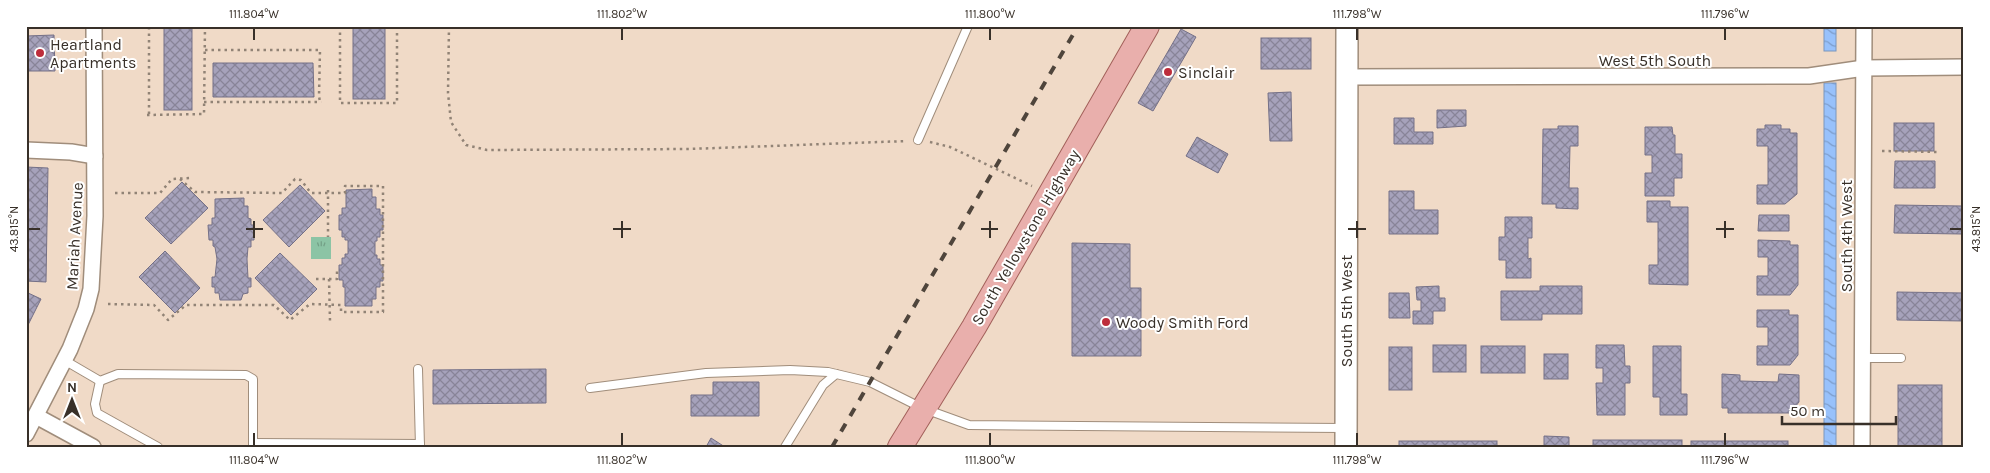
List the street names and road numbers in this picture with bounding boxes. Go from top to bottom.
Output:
street label: West 5th South [1599,51,1711,70]
street label: South Yellowstone Highway [967,146,1084,328]
street label: South 4th West [1837,180,1856,292]
street label: Mariah Avenue [62,182,87,290]
street label: South 5th West [1337,255,1356,367]

